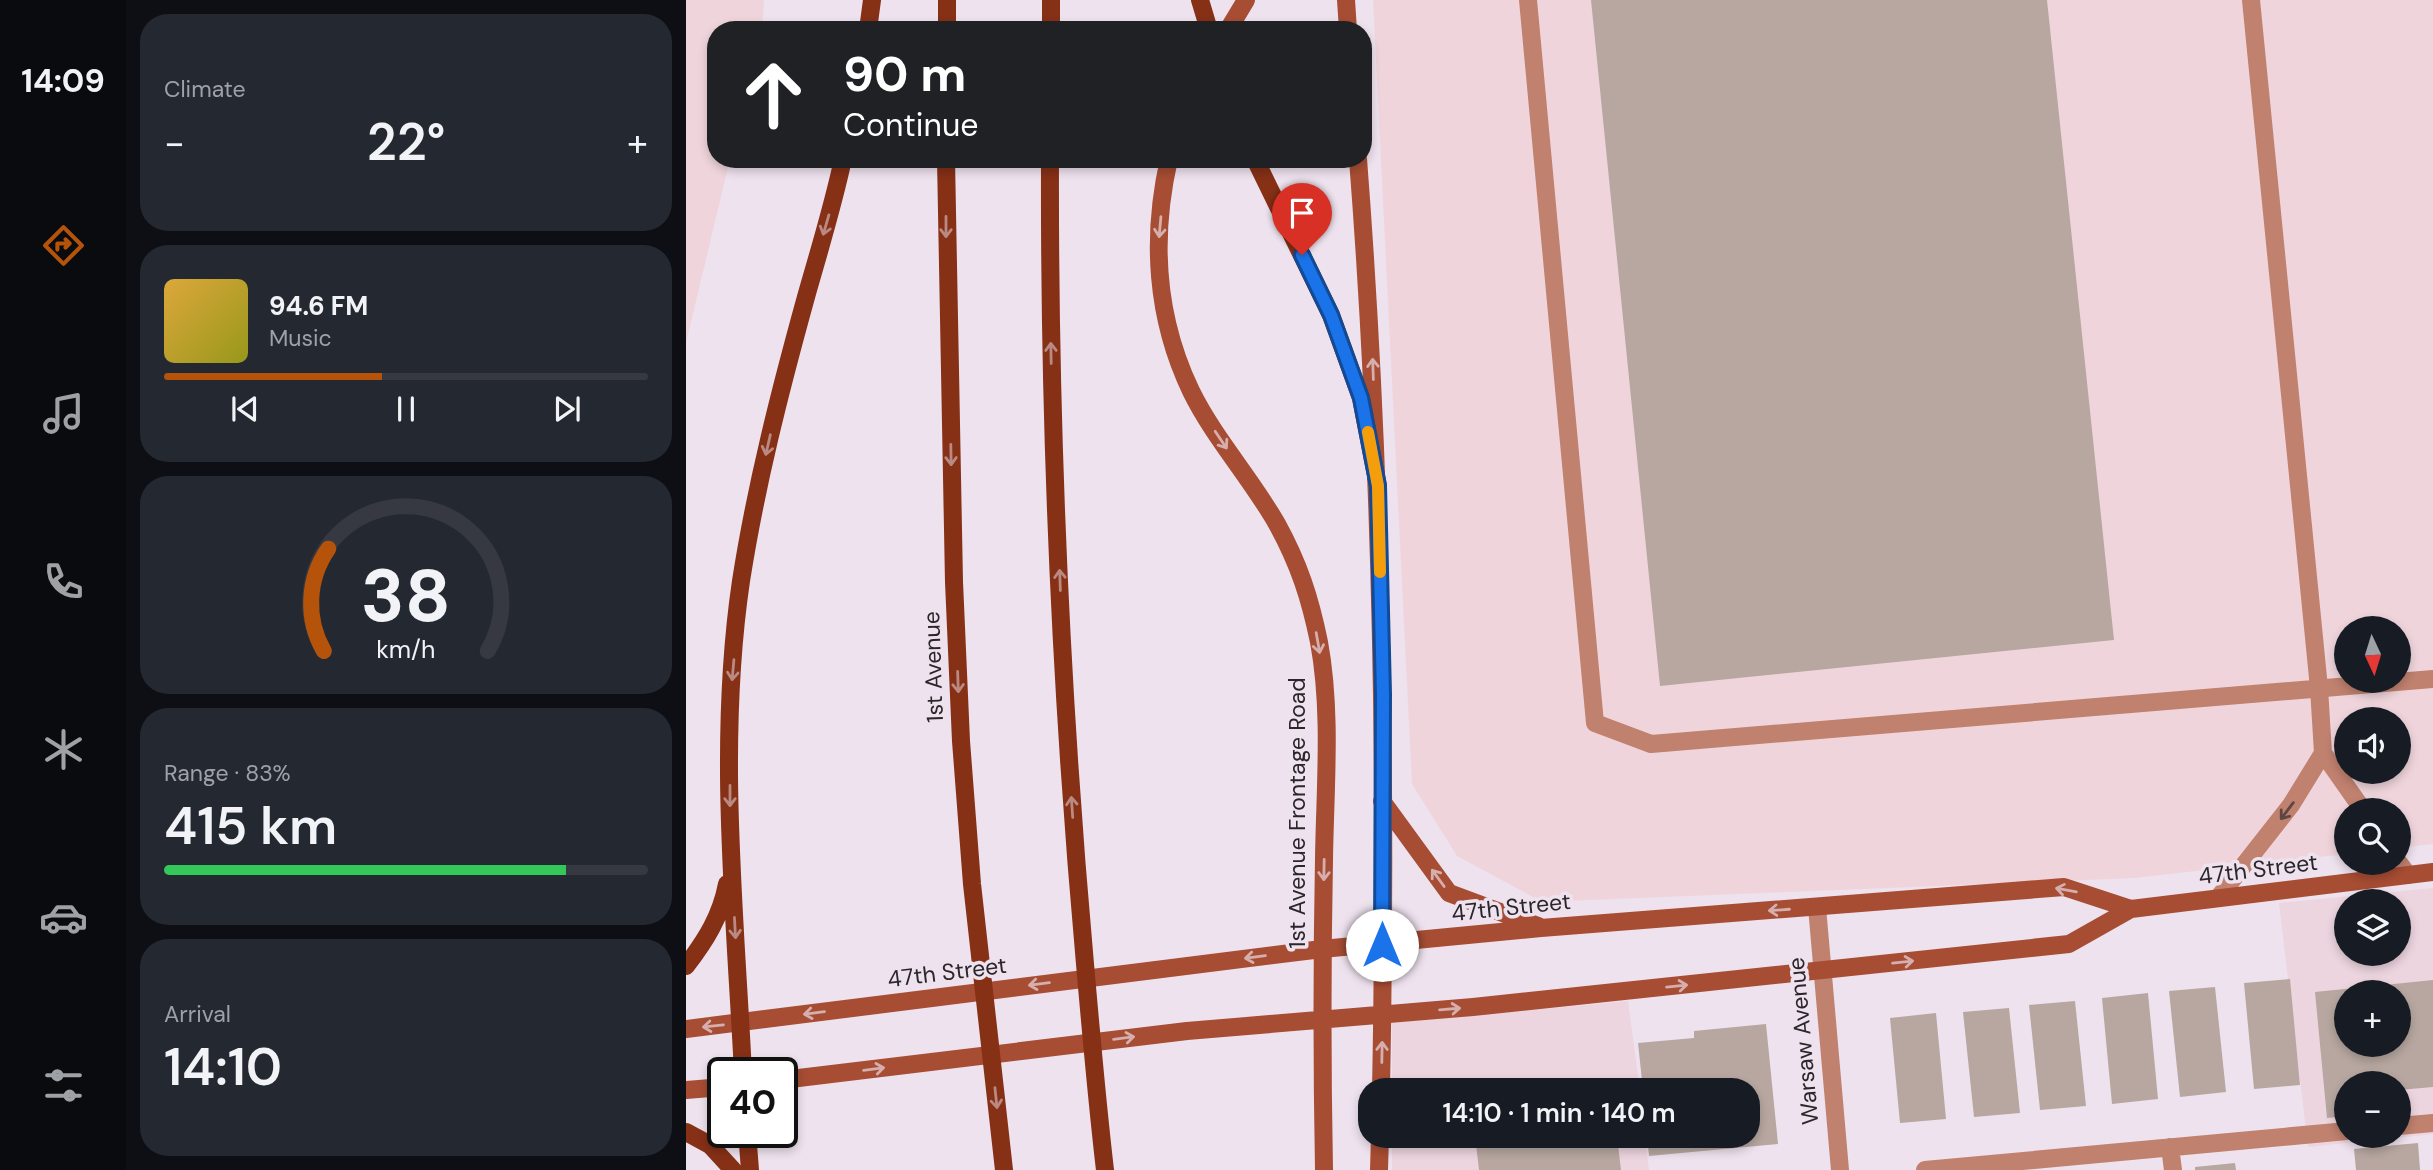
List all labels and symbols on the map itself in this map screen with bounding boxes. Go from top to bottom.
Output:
pin [1272,183,1332,255]
one-way arrow [819,214,832,236]
one-way arrow [1153,215,1166,237]
one-way arrow [939,216,953,239]
one-way arrow [1044,342,1057,365]
one-way arrow [1367,358,1380,381]
one-way arrow [1214,430,1228,450]
one-way arrow [760,433,774,456]
one-way arrow [944,443,958,466]
one-way arrow [1053,569,1066,592]
street label: 1st Avenue [916,611,950,723]
north arrow [2334,616,2412,693]
one-way arrow [1312,631,1325,654]
one-way arrow [726,658,739,680]
one-way arrow [952,671,965,694]
street label: 1st Avenue Frontage Road [1282,677,1312,949]
one-way arrow [724,784,737,807]
one-way arrow [1065,796,1078,819]
one-way arrow [2279,801,2294,820]
street label: 47th Street [2197,847,2319,891]
one-way arrow [1317,858,1331,881]
one-way arrow [1431,869,1445,888]
one-way arrow [2055,882,2078,896]
street label: 47th Street [1450,886,1572,928]
one-way arrow [1768,904,1790,917]
position arrow [1345,908,1419,982]
one-way arrow [729,916,742,939]
street label: 47th Street [886,950,1008,994]
one-way arrow [1244,951,1267,964]
one-way arrow [1891,955,1914,968]
street label: Warsaw Avenue [1781,956,1825,1126]
one-way arrow [1029,978,1051,991]
one-way arrow [1665,979,1687,992]
one-way arrow [1438,1002,1461,1015]
one-way arrow [803,1007,826,1020]
one-way arrow [703,1020,725,1033]
one-way arrow [1113,1032,1135,1045]
one-way arrow [1375,1041,1389,1064]
speed limit sign: 40 [707,1057,798,1148]
one-way arrow [862,1063,885,1076]
one-way arrow [990,1086,1003,1109]

